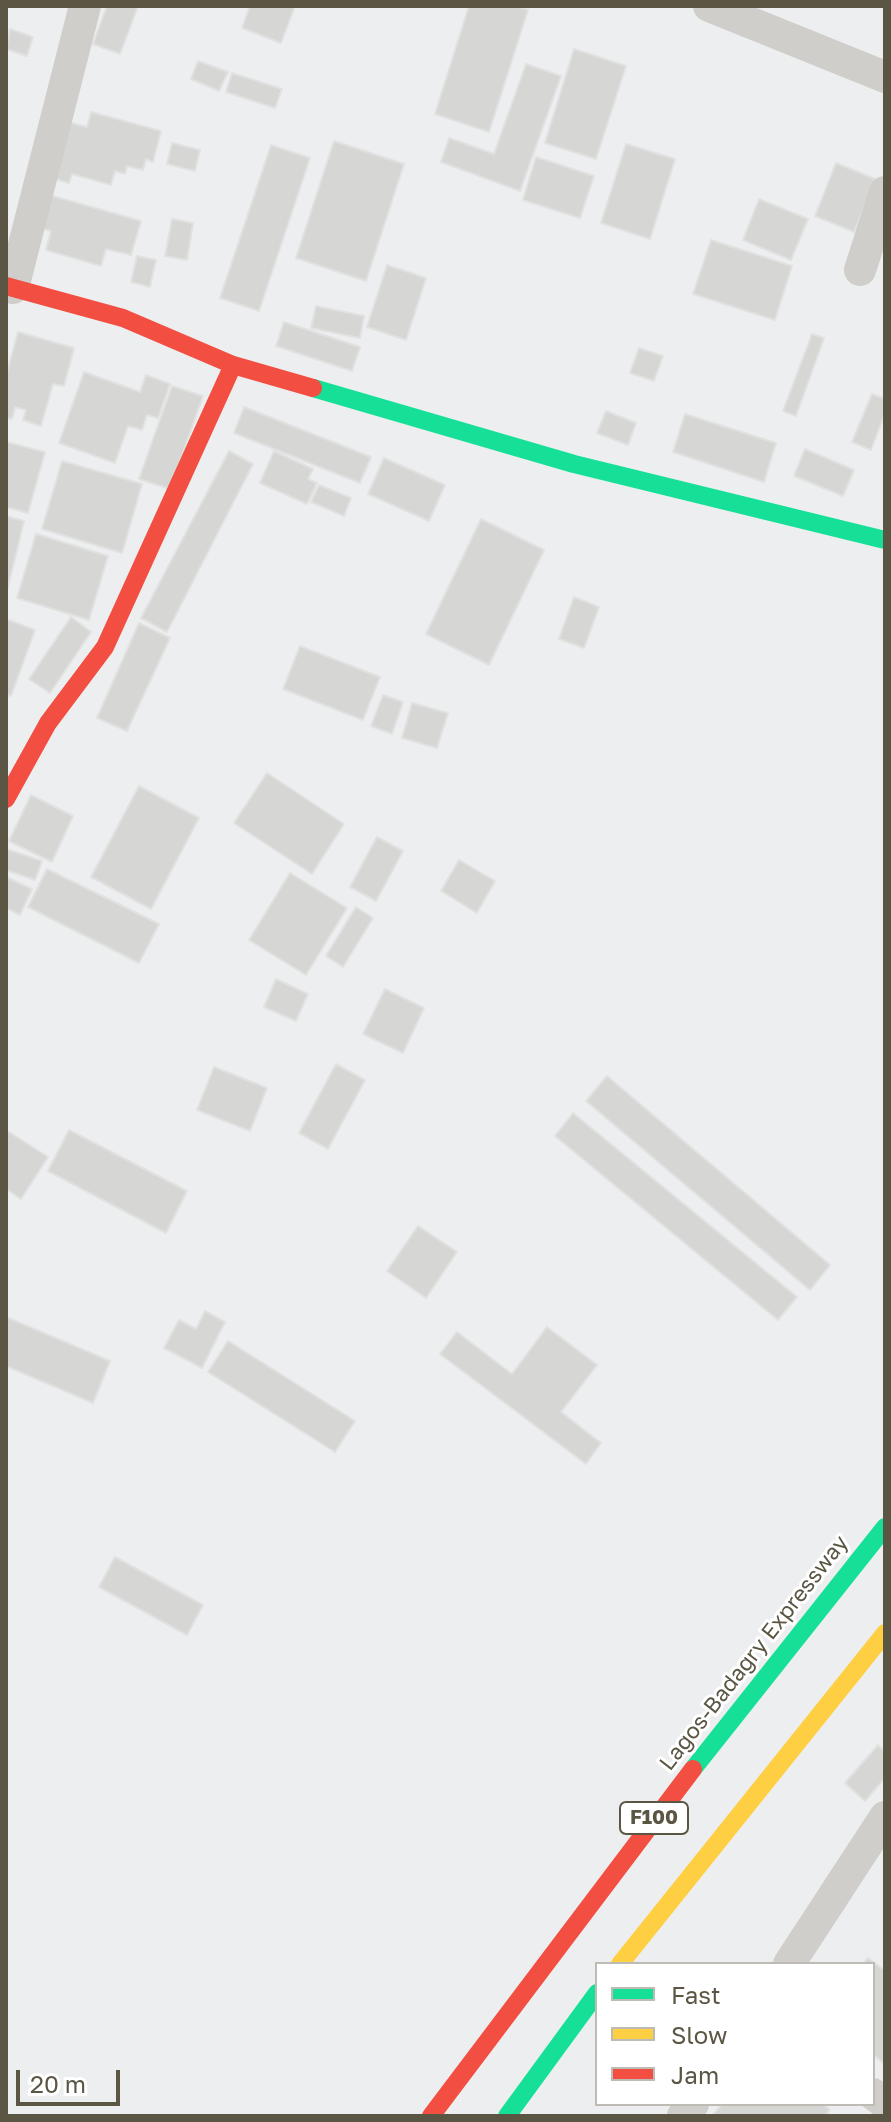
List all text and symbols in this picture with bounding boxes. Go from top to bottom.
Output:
street label: Lagos-Badagry Expressway [654,1530,854,1776]
road number: F100 [620,1802,688,1834]
legend [595,1962,875,2106]
text: Fast [671,1980,721,2009]
text: Slow [671,2020,727,2049]
scale bar [20,2054,124,2104]
text: Jam [671,2060,719,2089]
text: 20 m [30,2069,86,2098]

